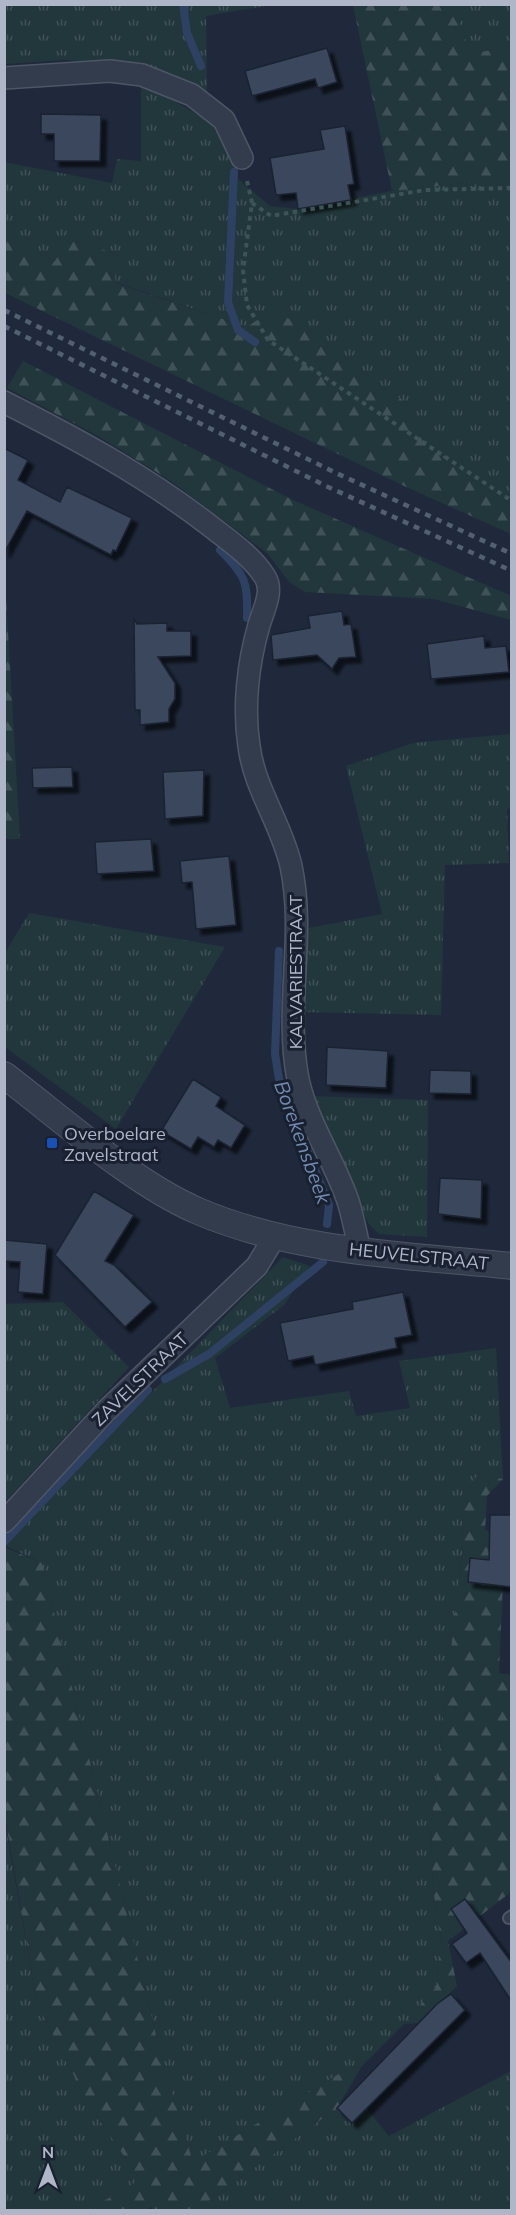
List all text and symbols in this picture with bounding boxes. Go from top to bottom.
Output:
street label: KALVARIESTRAAT [284,895,307,1049]
water label: Borekensbeek [269,1077,337,1208]
place label: Overboelare Zavelstraat [64,1122,166,1166]
marker: Overboelare Zavelstraat [45,1136,59,1150]
street label: HEUVELSTRAAT [348,1237,490,1275]
street label: ZAVELSTRAAT [87,1327,193,1431]
north arrow [18,2137,78,2197]
text: N [42,2142,54,2162]

